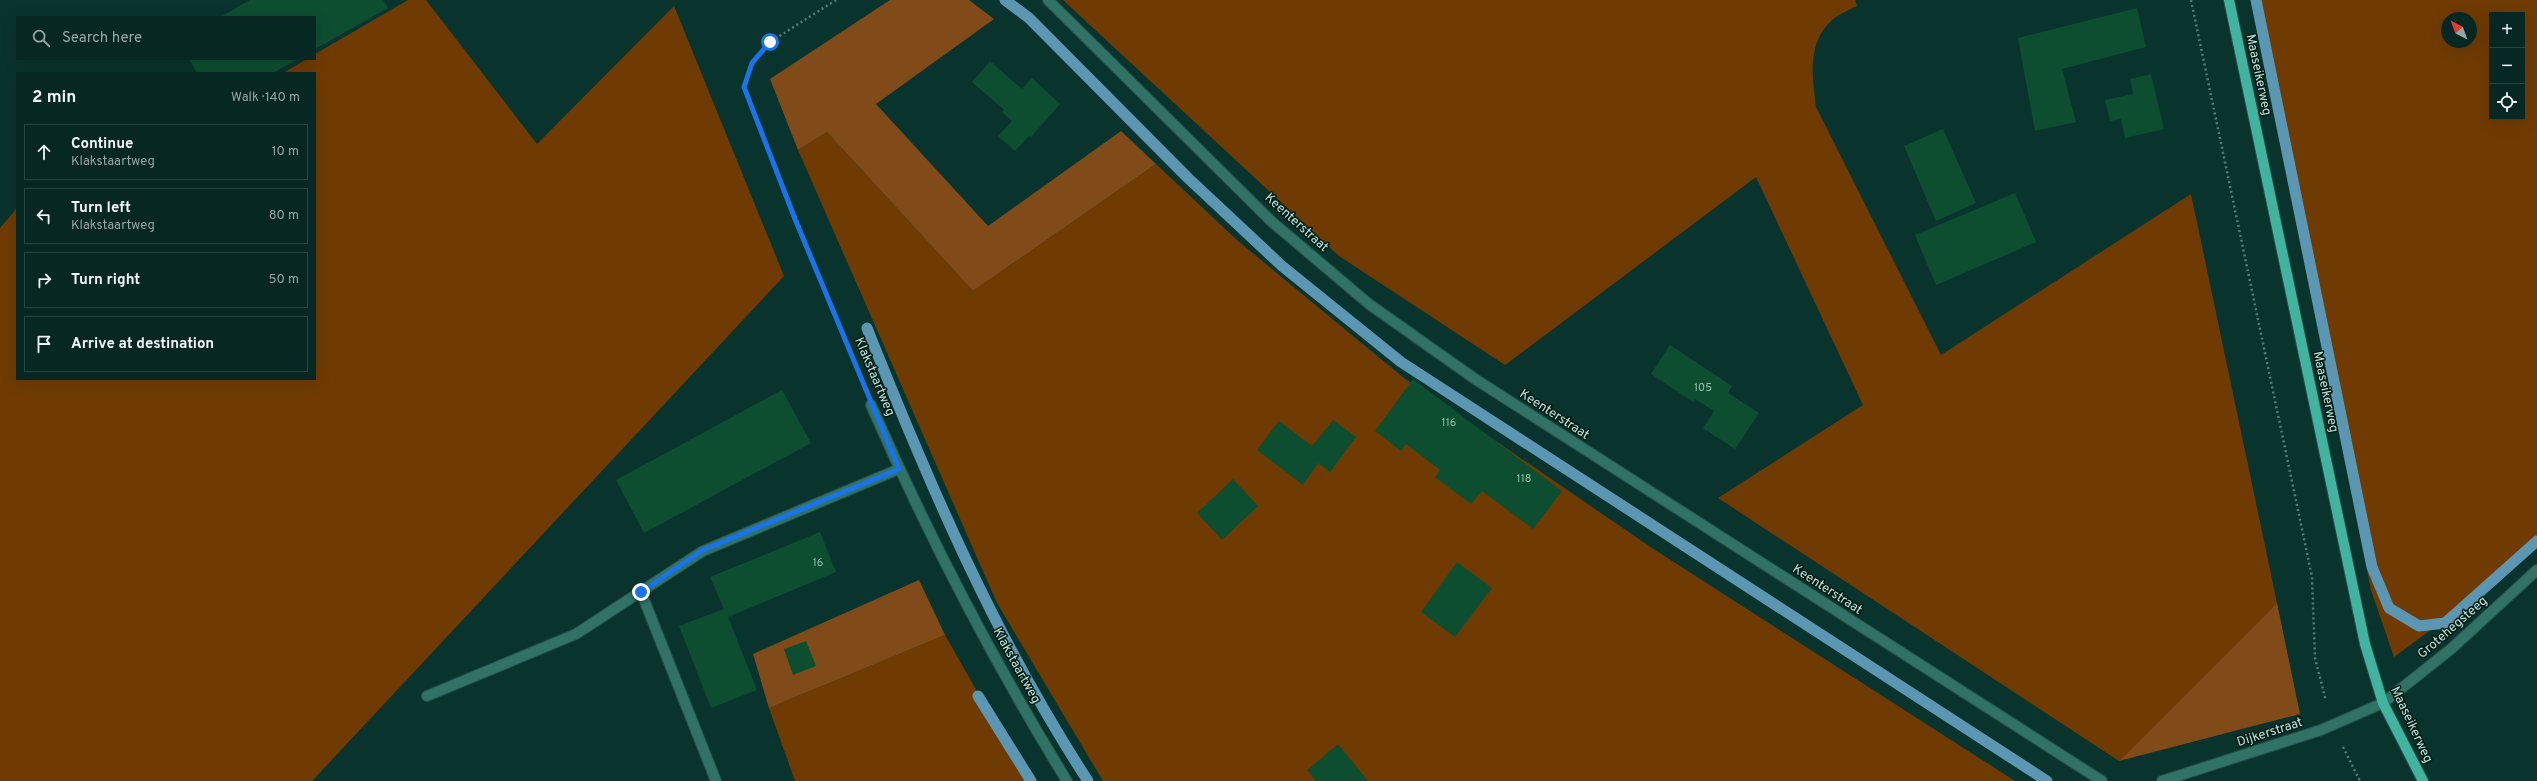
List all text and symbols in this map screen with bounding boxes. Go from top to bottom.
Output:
north arrow [2441,12,2477,48]
map controls [2489,12,2525,120]
button: + [2489,12,2525,48]
search box [16,16,316,60]
icon: search [30,27,52,49]
text: Search here [62,29,142,48]
route start [761,33,779,51]
street label: Maaseikerweg [2242,33,2274,117]
button: − [2489,48,2525,84]
button: locate [2489,84,2525,120]
text: 2 min [32,87,76,109]
text: Walk · 140 m [231,90,300,106]
text: Continue [71,135,133,154]
icon: ahead [33,141,55,163]
text: 10 m [272,144,299,160]
text: Klakstaartweg [71,154,155,170]
street label: Keenterstraat [1261,190,1331,256]
text: Turn left [71,199,131,218]
icon: left [33,205,55,227]
text: 80 m [269,208,299,224]
text: Klakstaartweg [71,218,155,234]
icon: right [33,269,55,291]
text: Turn right [71,271,140,290]
text: 50 m [269,272,299,288]
icon: arrive [33,333,55,355]
text: Arrive at destination [71,335,214,354]
street label: Klakstaartweg [850,335,898,419]
street label: Maaseikerweg [2309,350,2341,434]
house number: 105 [1694,381,1712,395]
street label: Keenterstraat [1516,386,1592,444]
house number: 116 [1442,416,1456,430]
house number: 118 [1517,472,1531,486]
house number: 16 [813,556,823,570]
street label: Keenterstraat [1789,561,1865,619]
route end [632,583,650,601]
street label: Grotehegsteeg [2415,593,2491,663]
street label: Klakstaartweg [989,625,1043,707]
street label: Maaseikerweg [2386,684,2436,766]
street label: Dijkerstraat [2235,715,2305,751]

